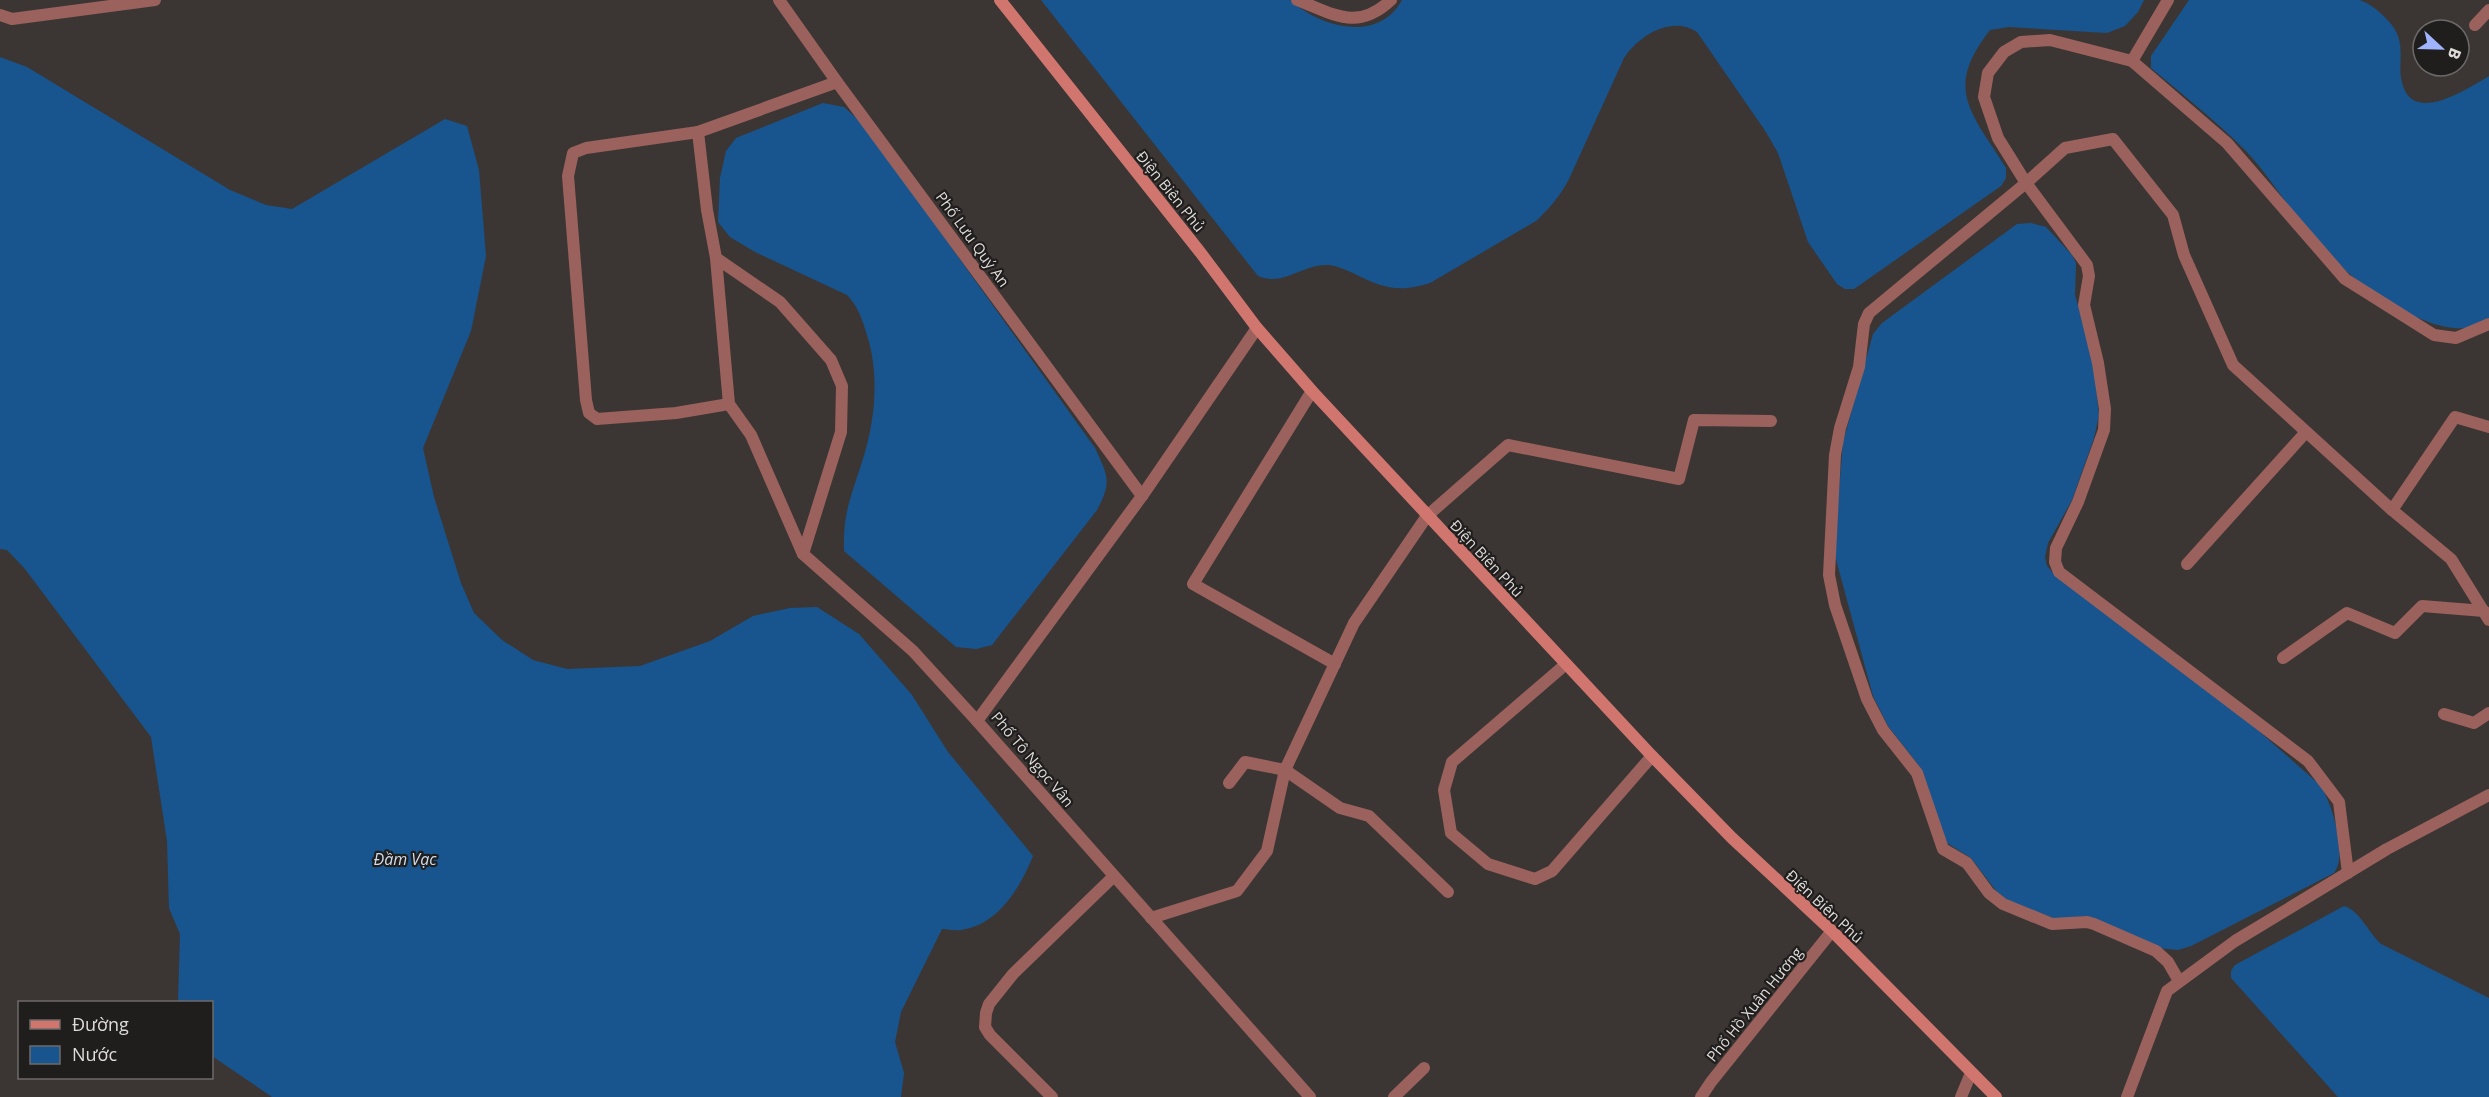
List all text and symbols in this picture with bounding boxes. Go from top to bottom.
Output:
north arrow [2411,18,2471,78]
text: B [2443,45,2467,63]
street label: Điện Biên Phủ [1132,146,1210,236]
street label: Phố Lưu Quý An [932,187,1014,291]
street label: Điện Biên Phủ [1446,515,1528,601]
street label: Phố Tô Ngọc Vân [987,707,1079,811]
water label: Đầm Vạc [374,848,437,870]
street label: Điện Biên Phủ [1782,865,1868,947]
street label: Phố Hồ Xuân Hương [1702,943,1806,1065]
legend [18,1001,213,1079]
text: Đường [72,1012,129,1036]
text: Nước [72,1042,117,1066]

